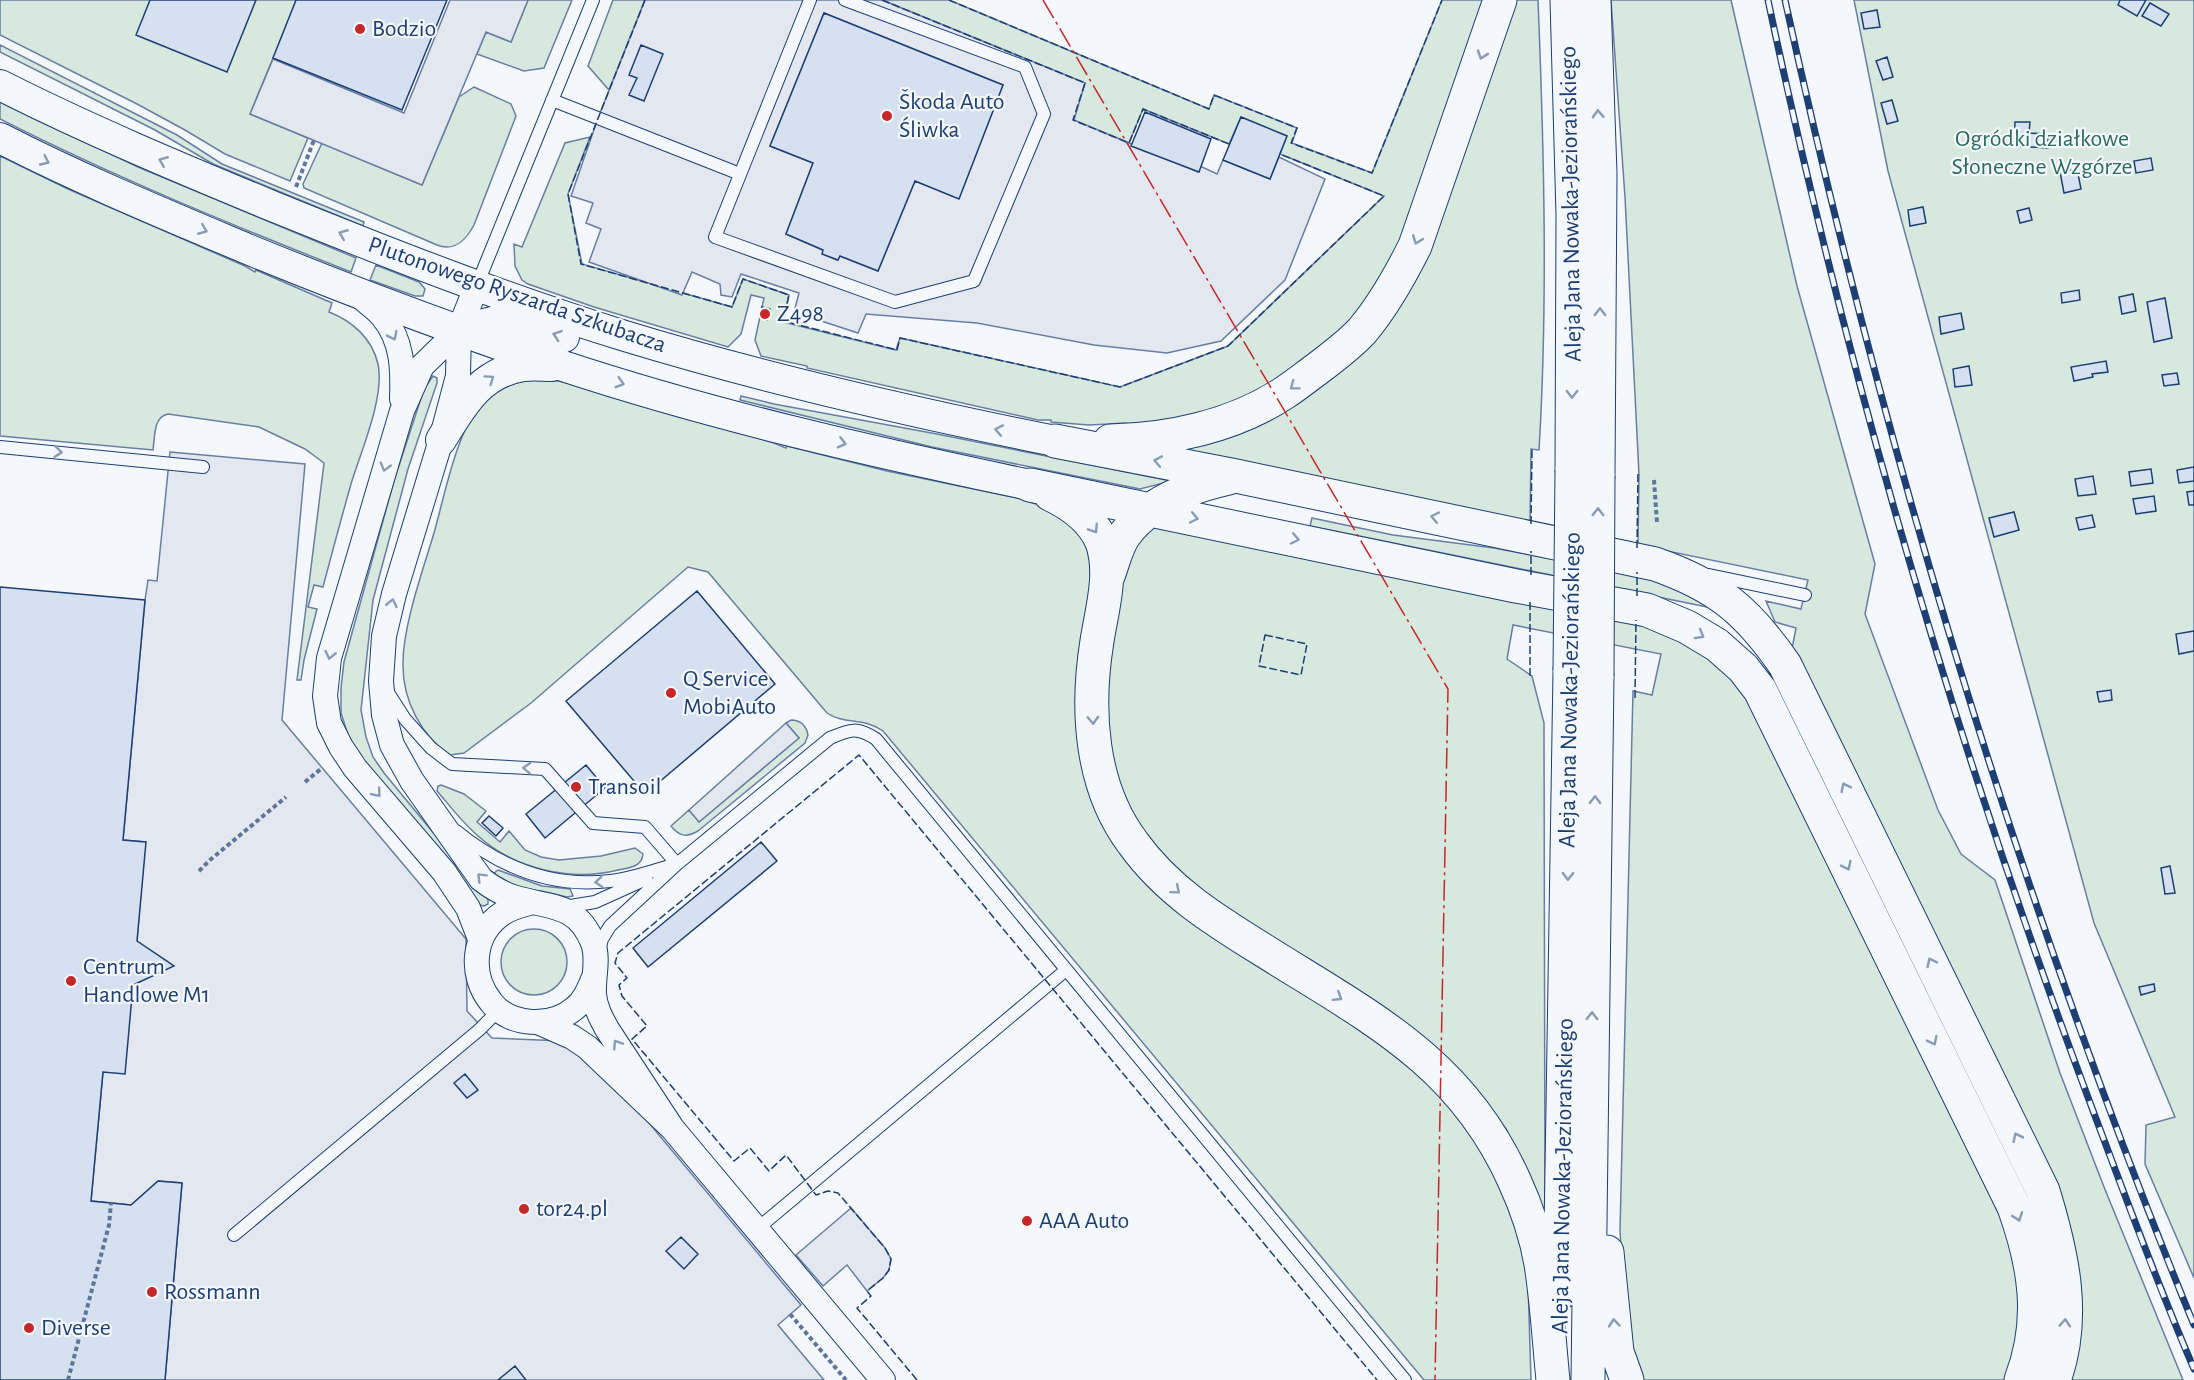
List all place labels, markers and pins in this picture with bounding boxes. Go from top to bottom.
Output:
place label: Bodzio [372,17,436,41]
marker: Bodzio [353,22,367,36]
place label: Škoda Auto Śliwka [899,89,1005,142]
marker: Škoda Auto Śliwka [880,109,894,123]
place label: Z498 [777,302,824,326]
marker: Z498 [758,307,772,321]
place label: Q Service MobiAuto [683,667,776,719]
marker: Q Service MobiAuto [664,686,678,700]
place label: Transoil [588,775,661,799]
marker: Transoil [569,780,583,794]
place label: Centrum Handlowe M1 [83,955,210,1007]
marker: Centrum Handlowe M1 [64,974,78,988]
place label: tor24.pl [536,1197,608,1221]
marker: tor24.pl [517,1202,531,1216]
place label: AAA Auto [1039,1209,1129,1233]
marker: AAA Auto [1020,1214,1034,1228]
place label: Rossmann [164,1280,261,1304]
marker: Rossmann [145,1285,159,1299]
place label: Diverse [41,1316,111,1340]
marker: Diverse [22,1321,36,1335]

